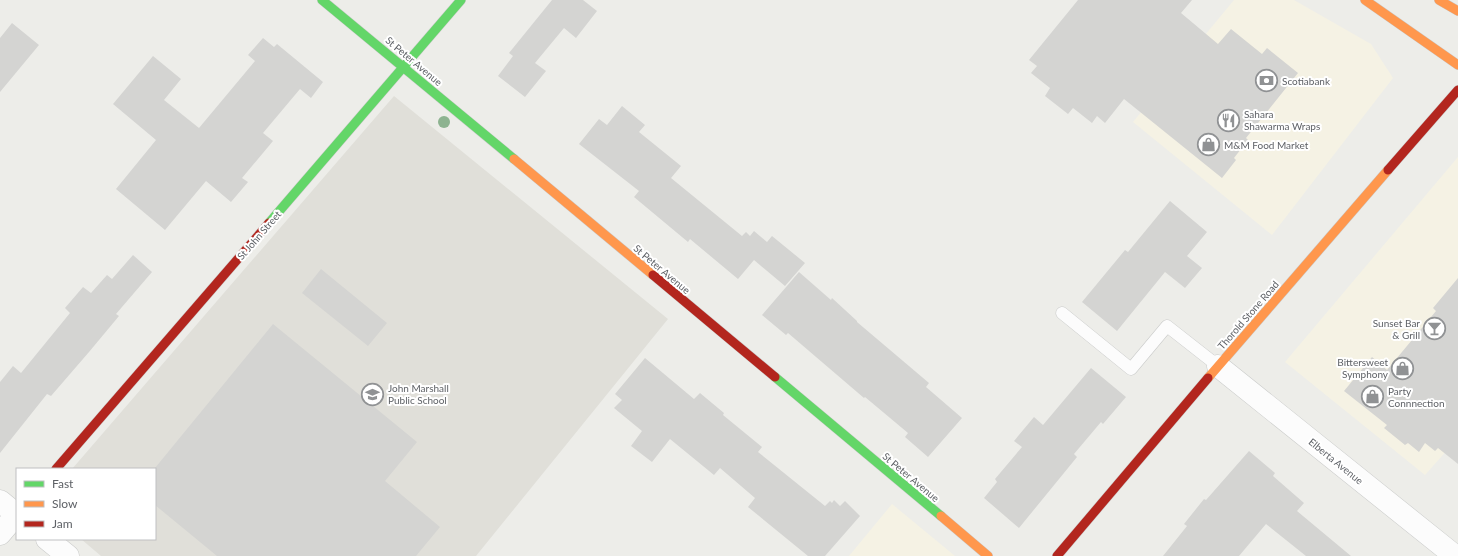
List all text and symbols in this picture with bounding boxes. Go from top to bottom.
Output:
street label: St Peter Avenue [383,34,445,88]
bank icon: Scotiabank [1253,68,1279,94]
place label: Scotiabank [1282,75,1331,87]
restaurant icon: Sahara Shawarma Wraps [1216,107,1242,133]
place label: Sahara Shawarma Wraps [1244,108,1320,132]
shop icon: M&M Food Market [1195,132,1221,158]
place label: M&M Food Market [1224,139,1309,151]
street label: St John Street [235,208,284,262]
street label: St Peter Avenue [631,242,693,296]
street label: Thorold Stone Road [1215,278,1281,352]
bar icon: Sunset Bar & Grill [1422,316,1448,342]
place label: Sunset Bar & Grill [1373,317,1420,341]
shop icon: Bittersweet Symphony [1390,355,1416,381]
place label: Bittersweet Symphony [1337,356,1389,380]
school or university icon: John Marshall Public School [359,381,385,407]
place label: John Marshall Public School [388,382,449,406]
shop icon: Party Connnection [1360,384,1386,410]
place label: Party Connnection [1388,385,1444,409]
street label: Elberta Avenue [1306,435,1366,487]
street label: St Peter Avenue [880,450,942,504]
legend [16,468,156,540]
text: Fast [52,476,74,491]
text: Slow [52,496,78,511]
text: Jam [52,516,73,531]

